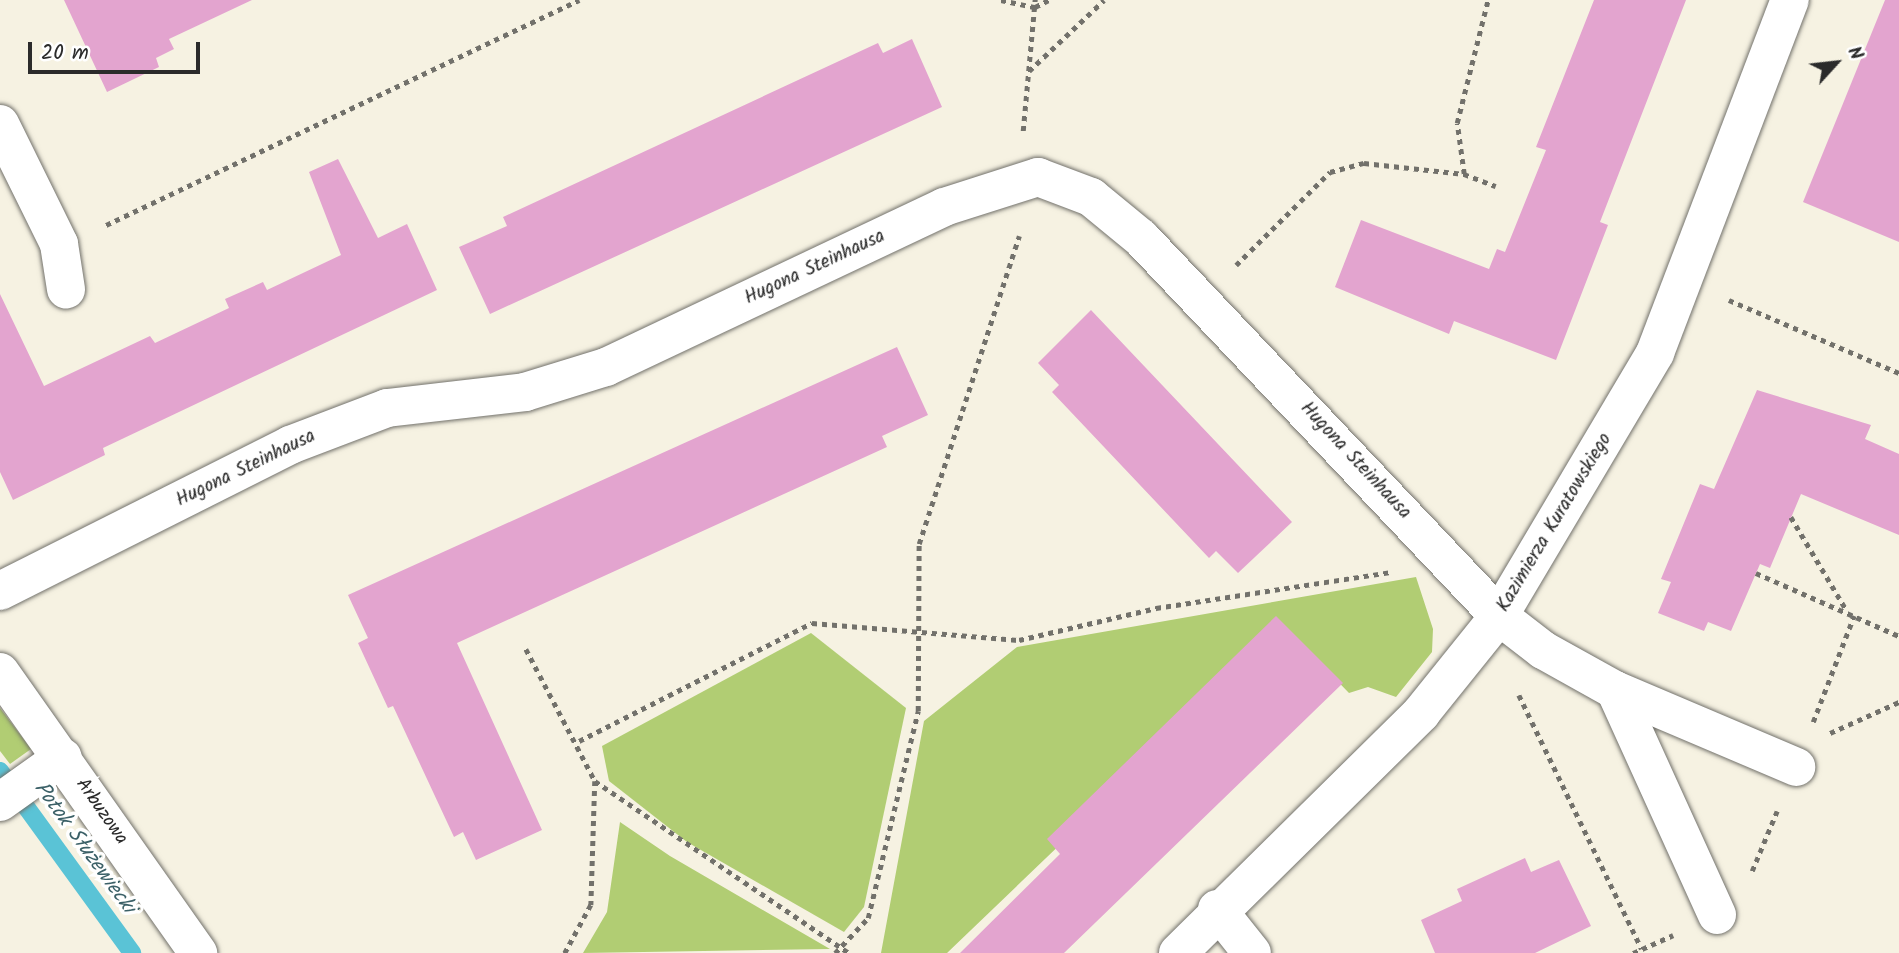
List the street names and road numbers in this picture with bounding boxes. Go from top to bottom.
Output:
street label: Hugona Steinhausa [741,226,889,310]
street label: Hugona Steinhausa [1295,398,1415,524]
street label: Hugona Steinhausa [173,425,319,513]
street label: Kazimierza Kuratowskiego [1493,430,1617,616]
street label: Arbuzowa [70,774,132,850]

